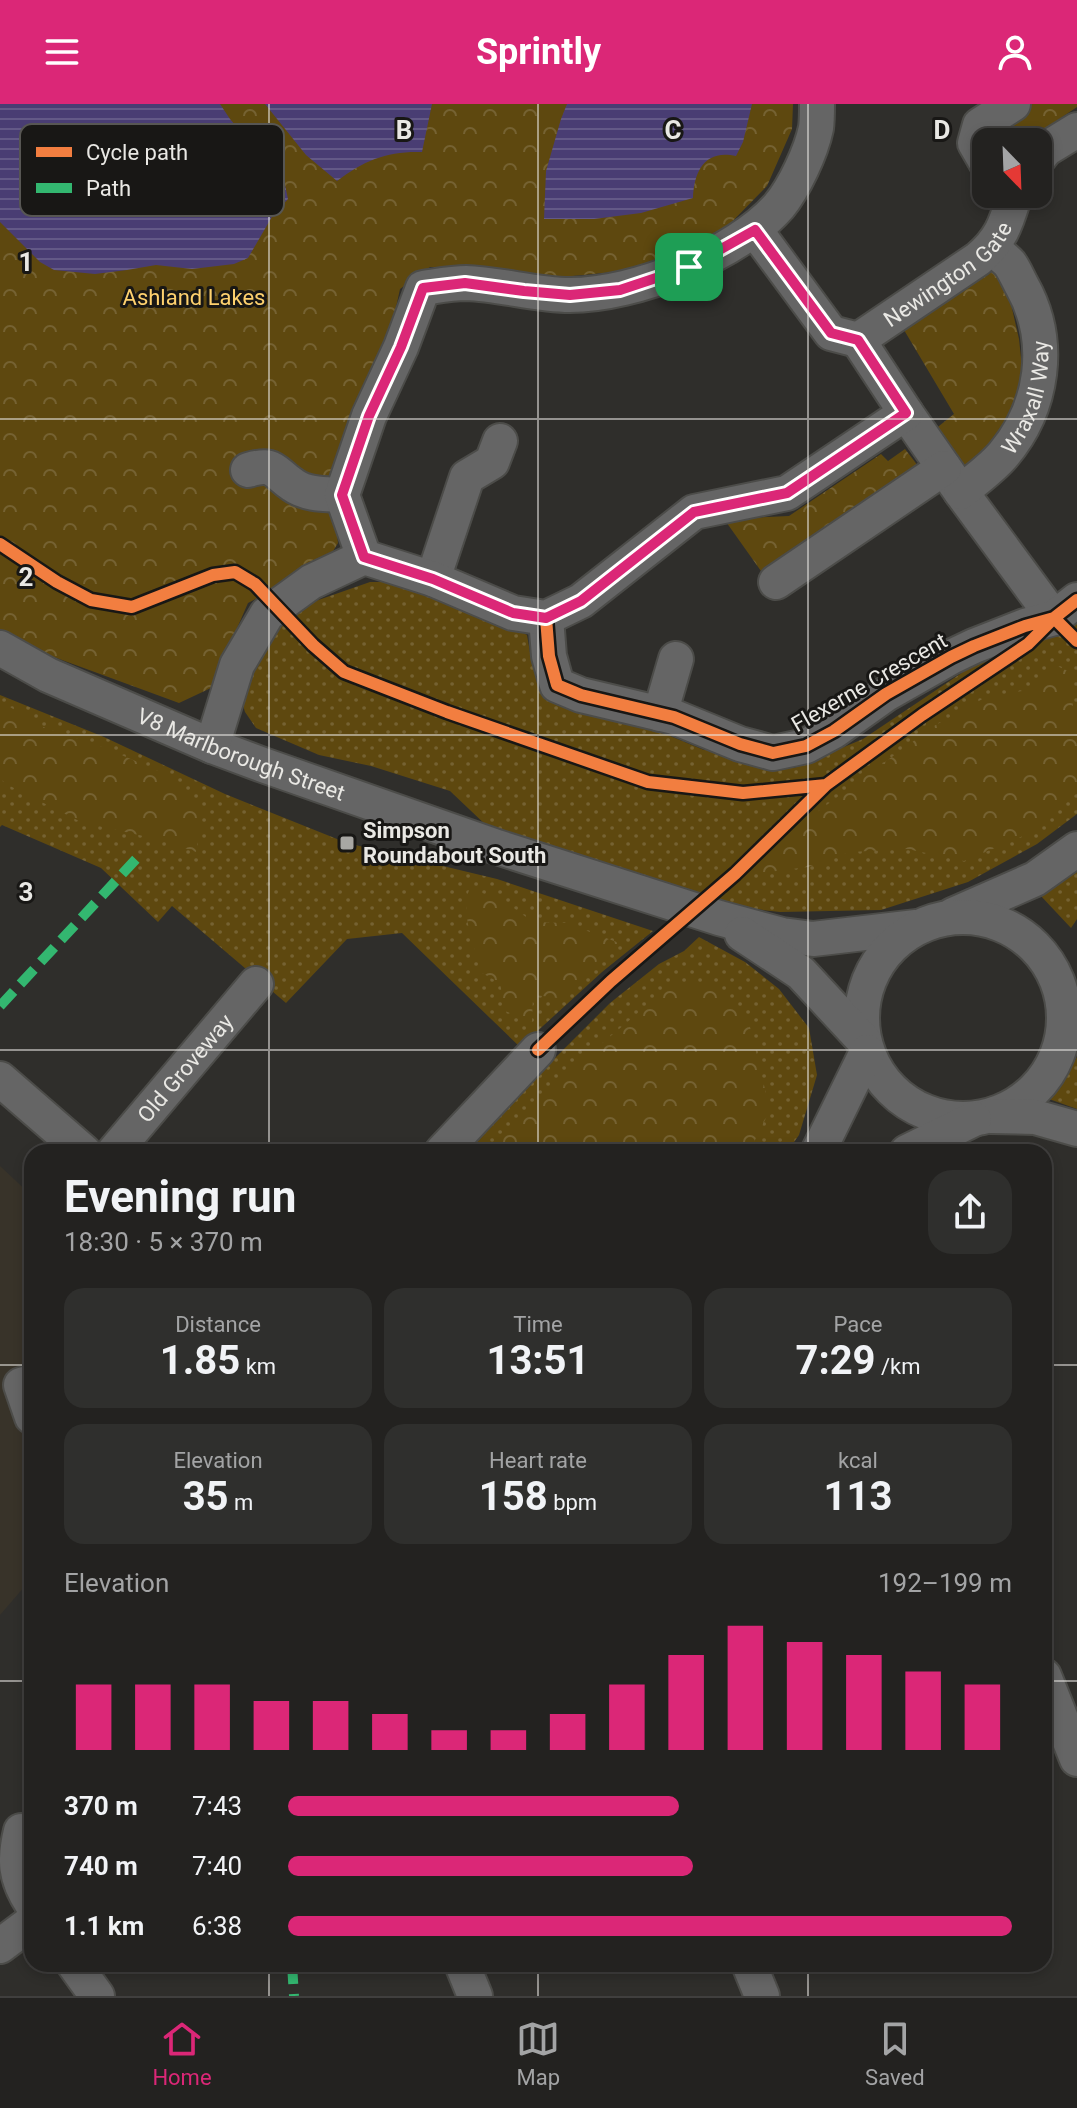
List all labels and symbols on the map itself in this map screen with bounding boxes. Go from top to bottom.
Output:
text: B [396,115,412,145]
text: C [664,115,682,145]
text: D [934,115,950,145]
legend [20,124,284,216]
north arrow [972,128,1052,208]
text: Cycle path [86,140,188,165]
text: Path [86,176,131,201]
street label: Newington Gate [879,218,1017,332]
pin [655,233,723,301]
text: 1 [19,247,33,277]
park label: Ashland Lakes [123,285,265,310]
street label: Wraxall Way [996,339,1053,459]
text: 2 [19,562,33,592]
street label: Flexerne Crescent [787,628,951,737]
street label: V8 Marlborough Street [133,703,348,806]
place label: Simpson Roundabout South [363,818,546,868]
marker: Simpson Roundabout South [338,834,356,852]
text: 3 [19,877,33,907]
street label: Old Groveway [133,1009,239,1128]

